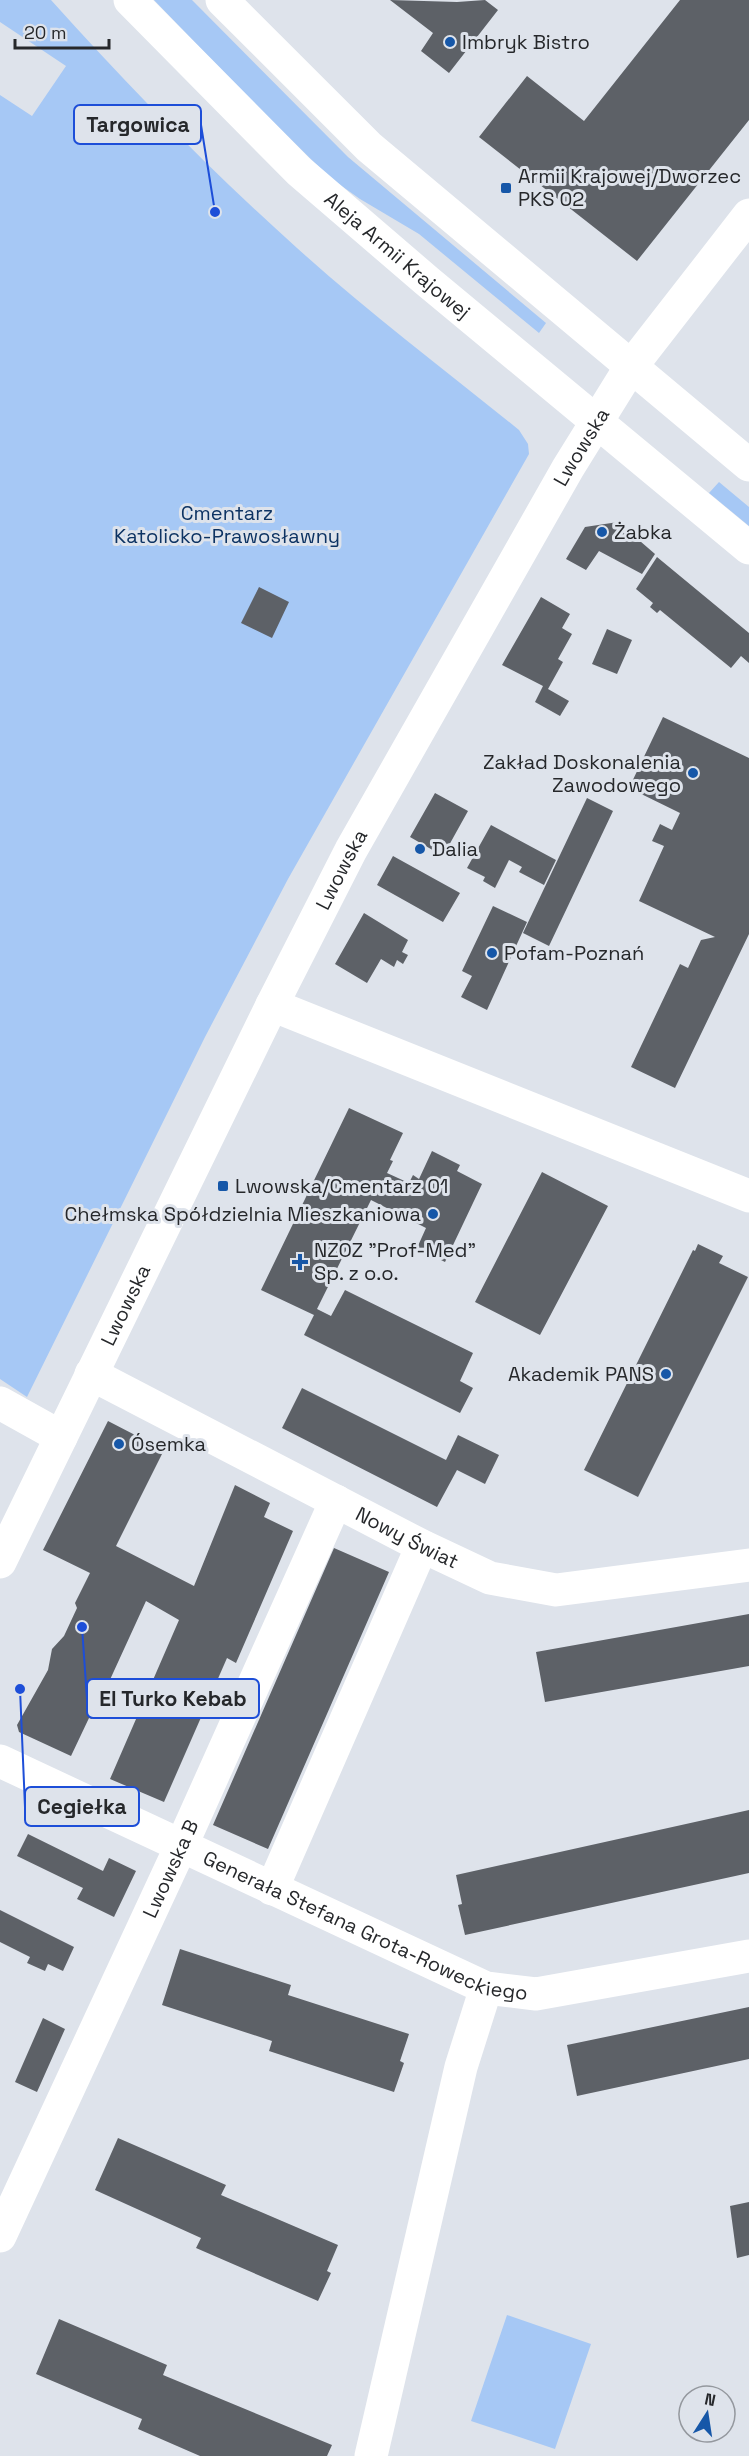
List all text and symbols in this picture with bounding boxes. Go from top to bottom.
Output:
scale bar [15,12,110,50]
text: 20 m [24,21,67,44]
place label: Imbryk Bistro [462,29,590,55]
marker: Imbryk Bistro [443,35,457,49]
callout: Targowica [74,105,201,144]
text: Targowica [86,111,190,138]
place label: Armii Krajowej/Dworzec PKS 02 [518,163,741,212]
marker: Armii Krajowej/Dworzec PKS 02 [499,181,513,195]
street label: Aleja Armii Krajowej [319,186,476,325]
street label: Lwowska [547,403,615,491]
park label: Cmentarz Katolicko-Prawosławny [114,500,340,549]
place label: Żabka [614,519,672,545]
marker: Żabka [595,525,609,539]
place label: Zakład Doskonalenia Zawodowego [483,749,681,798]
marker: Zakład Doskonalenia Zawodowego [686,766,700,780]
street label: Lwowska [310,825,373,914]
place label: Dalia [432,836,478,862]
marker: Dalia [413,842,427,856]
place label: Pofam-Poznań [504,940,644,966]
marker: Pofam-Poznań [485,946,499,960]
place label: Lwowska/Cmentarz 01 [235,1173,448,1199]
marker: Lwowska/Cmentarz 01 [216,1179,230,1193]
place label: Chełmska Spółdzielnia Mieszkaniowa [64,1201,421,1227]
marker: Chełmska Spółdzielnia Mieszkaniowa [426,1207,440,1221]
place label: NZOZ "Prof-Med" Sp. z o.o. [314,1237,476,1286]
marker: NZOZ "Prof-Med" Sp. z o.o. [291,1253,309,1271]
street label: Lwowska [95,1260,156,1350]
place label: Akademik PANS [508,1361,654,1387]
marker: Akademik PANS [659,1367,673,1381]
place label: Ósemka [131,1431,206,1457]
marker: Ósemka [112,1437,126,1451]
street label: Nowy Świat [351,1501,463,1574]
callout: El Turko Kebab [87,1679,259,1718]
text: El Turko Kebab [99,1685,247,1712]
callout: Cegiełka [25,1787,139,1826]
text: Cegiełka [37,1793,127,1820]
street label: Lwowska B [137,1815,204,1922]
street label: Generała Stefana Grota-Roweckiego [199,1845,529,2006]
north arrow [677,2384,737,2444]
text: N [703,2388,717,2411]

